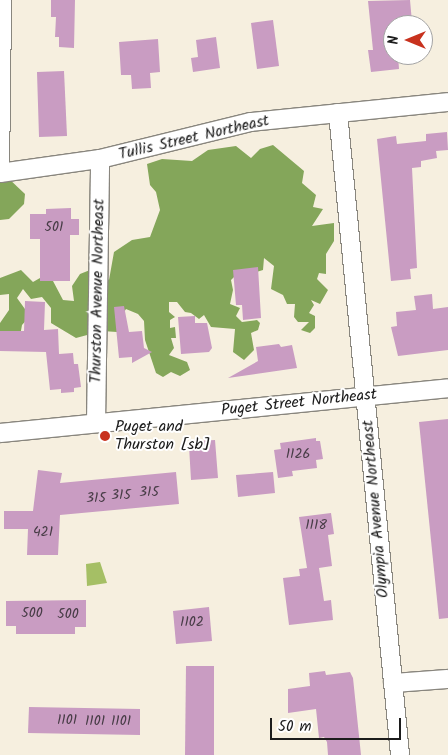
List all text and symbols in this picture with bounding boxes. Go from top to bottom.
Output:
north arrow [383,15,433,65]
text: N [383,36,405,44]
street label: Tullis Street Northeast [117,111,271,165]
street label: Thurston Avenue Northeast [87,198,109,384]
house number: 501 [45,219,63,235]
street label: Puget Street Northeast [220,385,378,421]
place label: Puget and Thurston [sb] [115,417,210,455]
street label: Olympia Avenue Northeast [359,419,393,599]
marker: Puget and Thurston [sb] [99,430,111,442]
house number: 1126 [286,446,310,462]
house number: 315 [139,484,159,500]
house number: 315 [111,487,131,503]
house number: 315 [86,490,106,506]
house number: 1118 [305,517,327,533]
house number: 421 [33,524,53,540]
house number: 500 [21,605,43,621]
house number: 500 [57,606,79,622]
house number: 1102 [180,614,204,630]
scale bar [273,708,404,740]
house number: 1101 [57,712,77,728]
house number: 1101 [85,713,105,729]
house number: 1101 [111,713,131,729]
text: 50 m [278,715,312,739]

